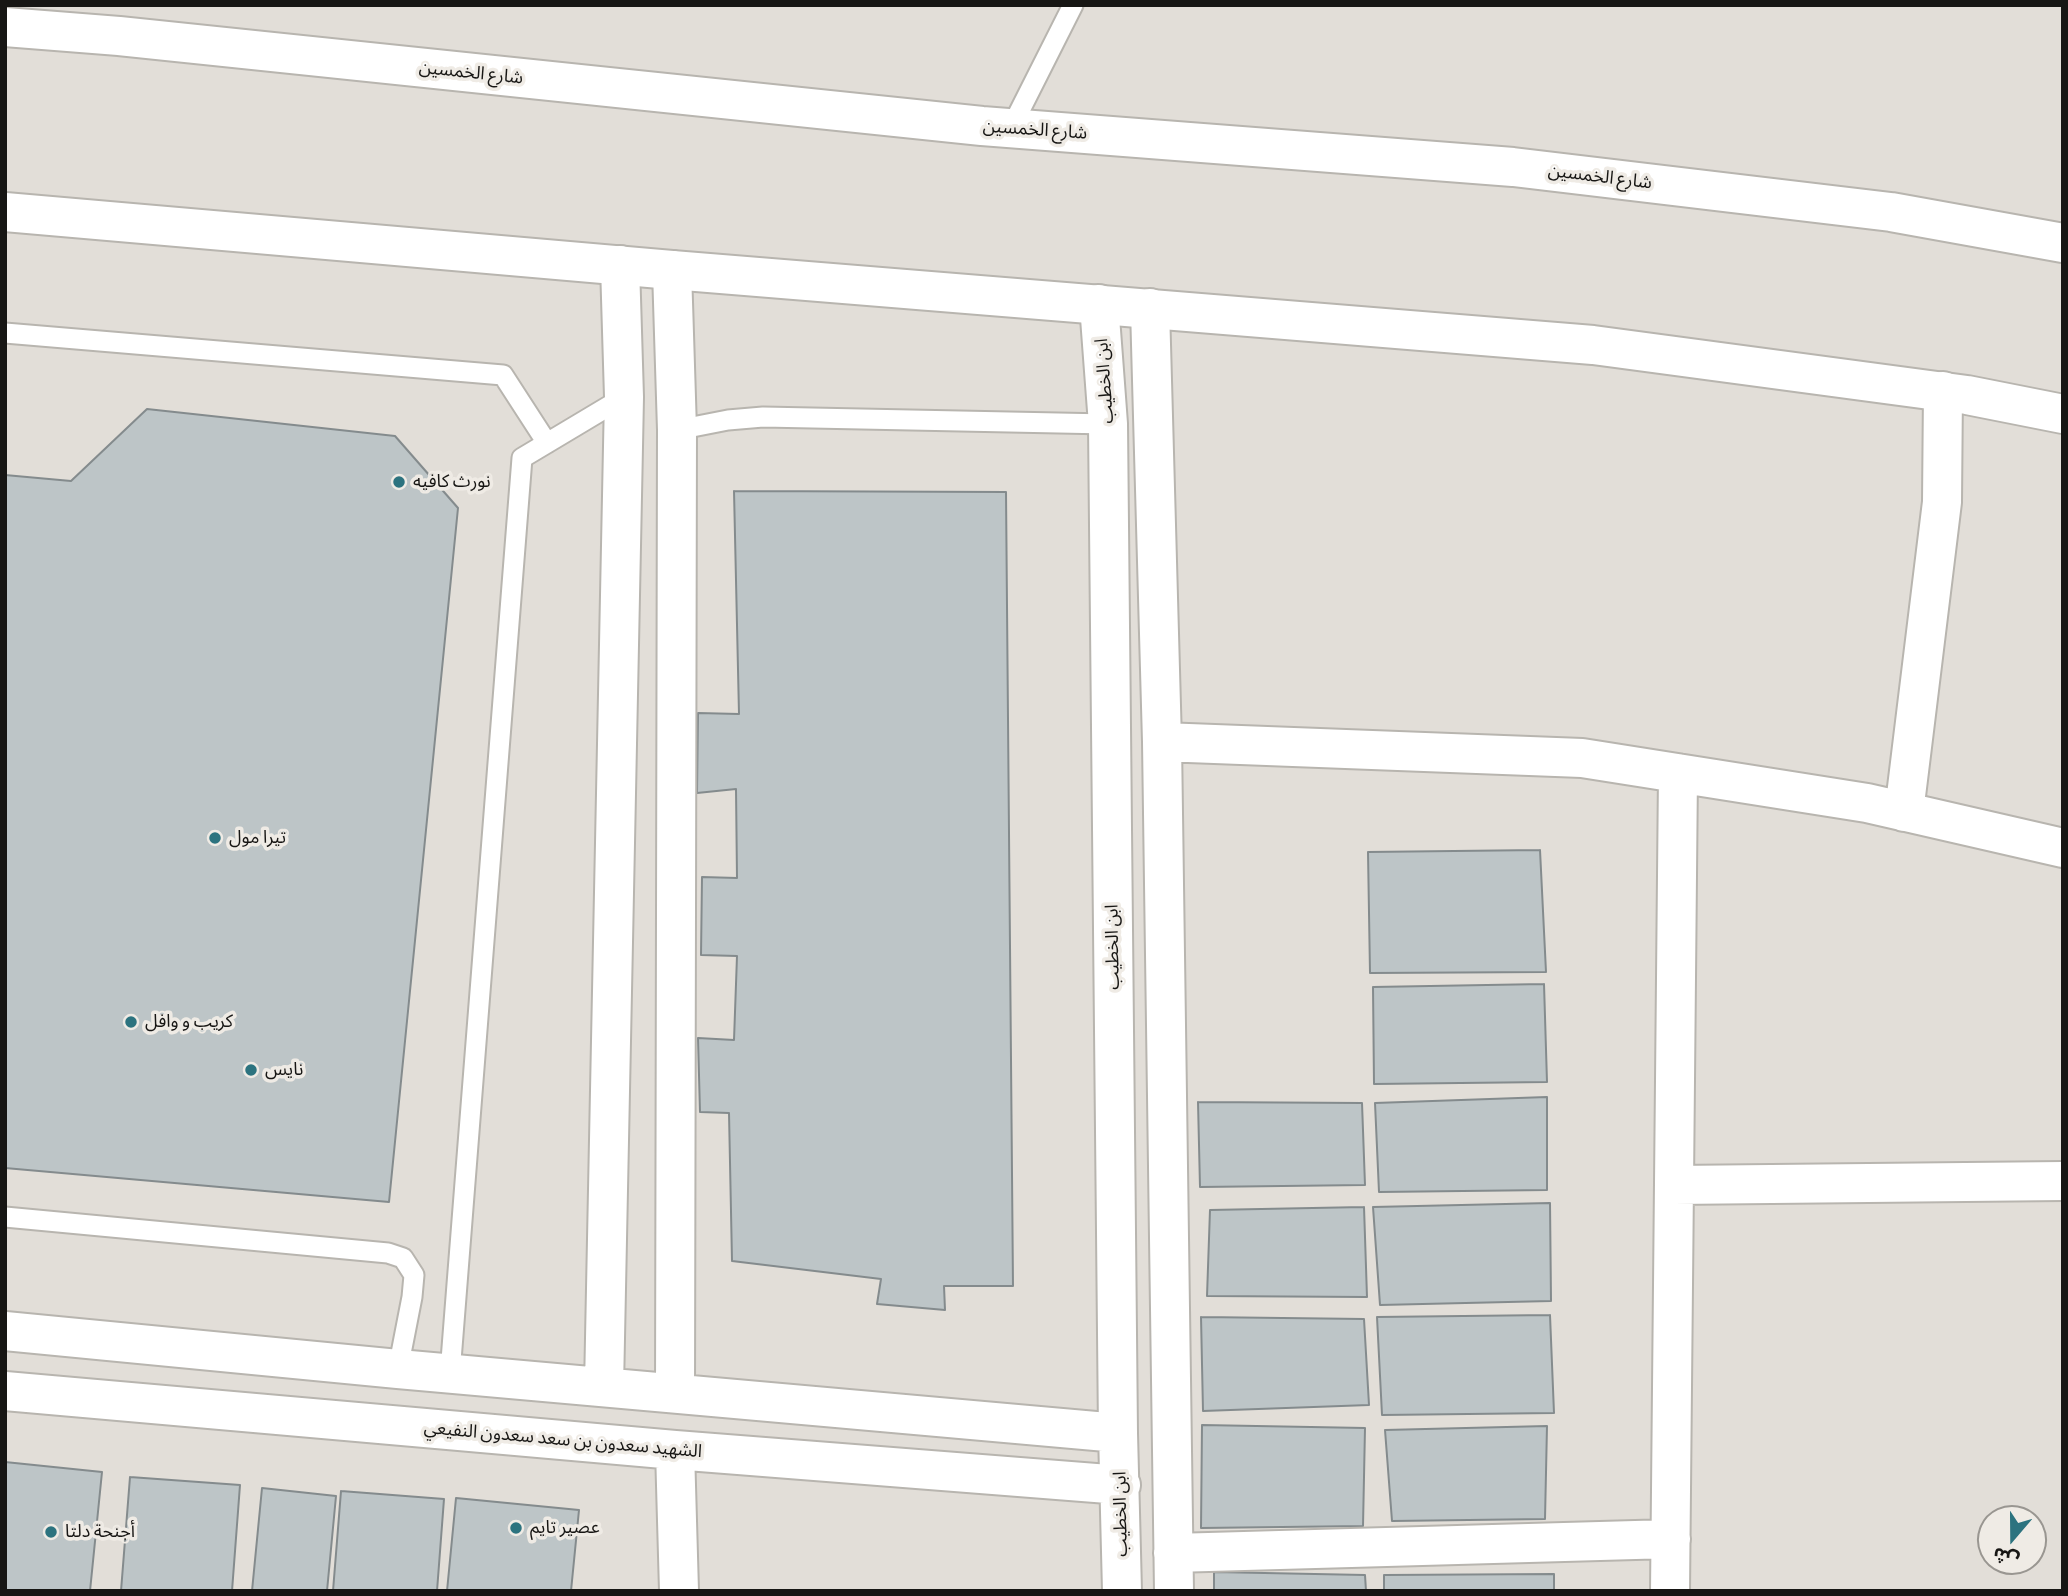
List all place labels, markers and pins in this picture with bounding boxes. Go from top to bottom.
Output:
place label: نورث كافيه [413,471,491,493]
marker: نورث كافيه [391,474,407,490]
place label: تيرا مول [229,827,286,849]
marker: تيرا مول [207,830,223,846]
place label: كريب و وافل [145,1011,233,1033]
marker: كريب و وافل [123,1014,139,1030]
place label: نايس [265,1059,303,1081]
marker: نايس [243,1062,259,1078]
place label: عصير تايم [530,1517,600,1539]
marker: عصير تايم [508,1520,524,1536]
place label: أجنحة دلتا [65,1521,135,1543]
marker: أجنحة دلتا [43,1524,59,1540]

